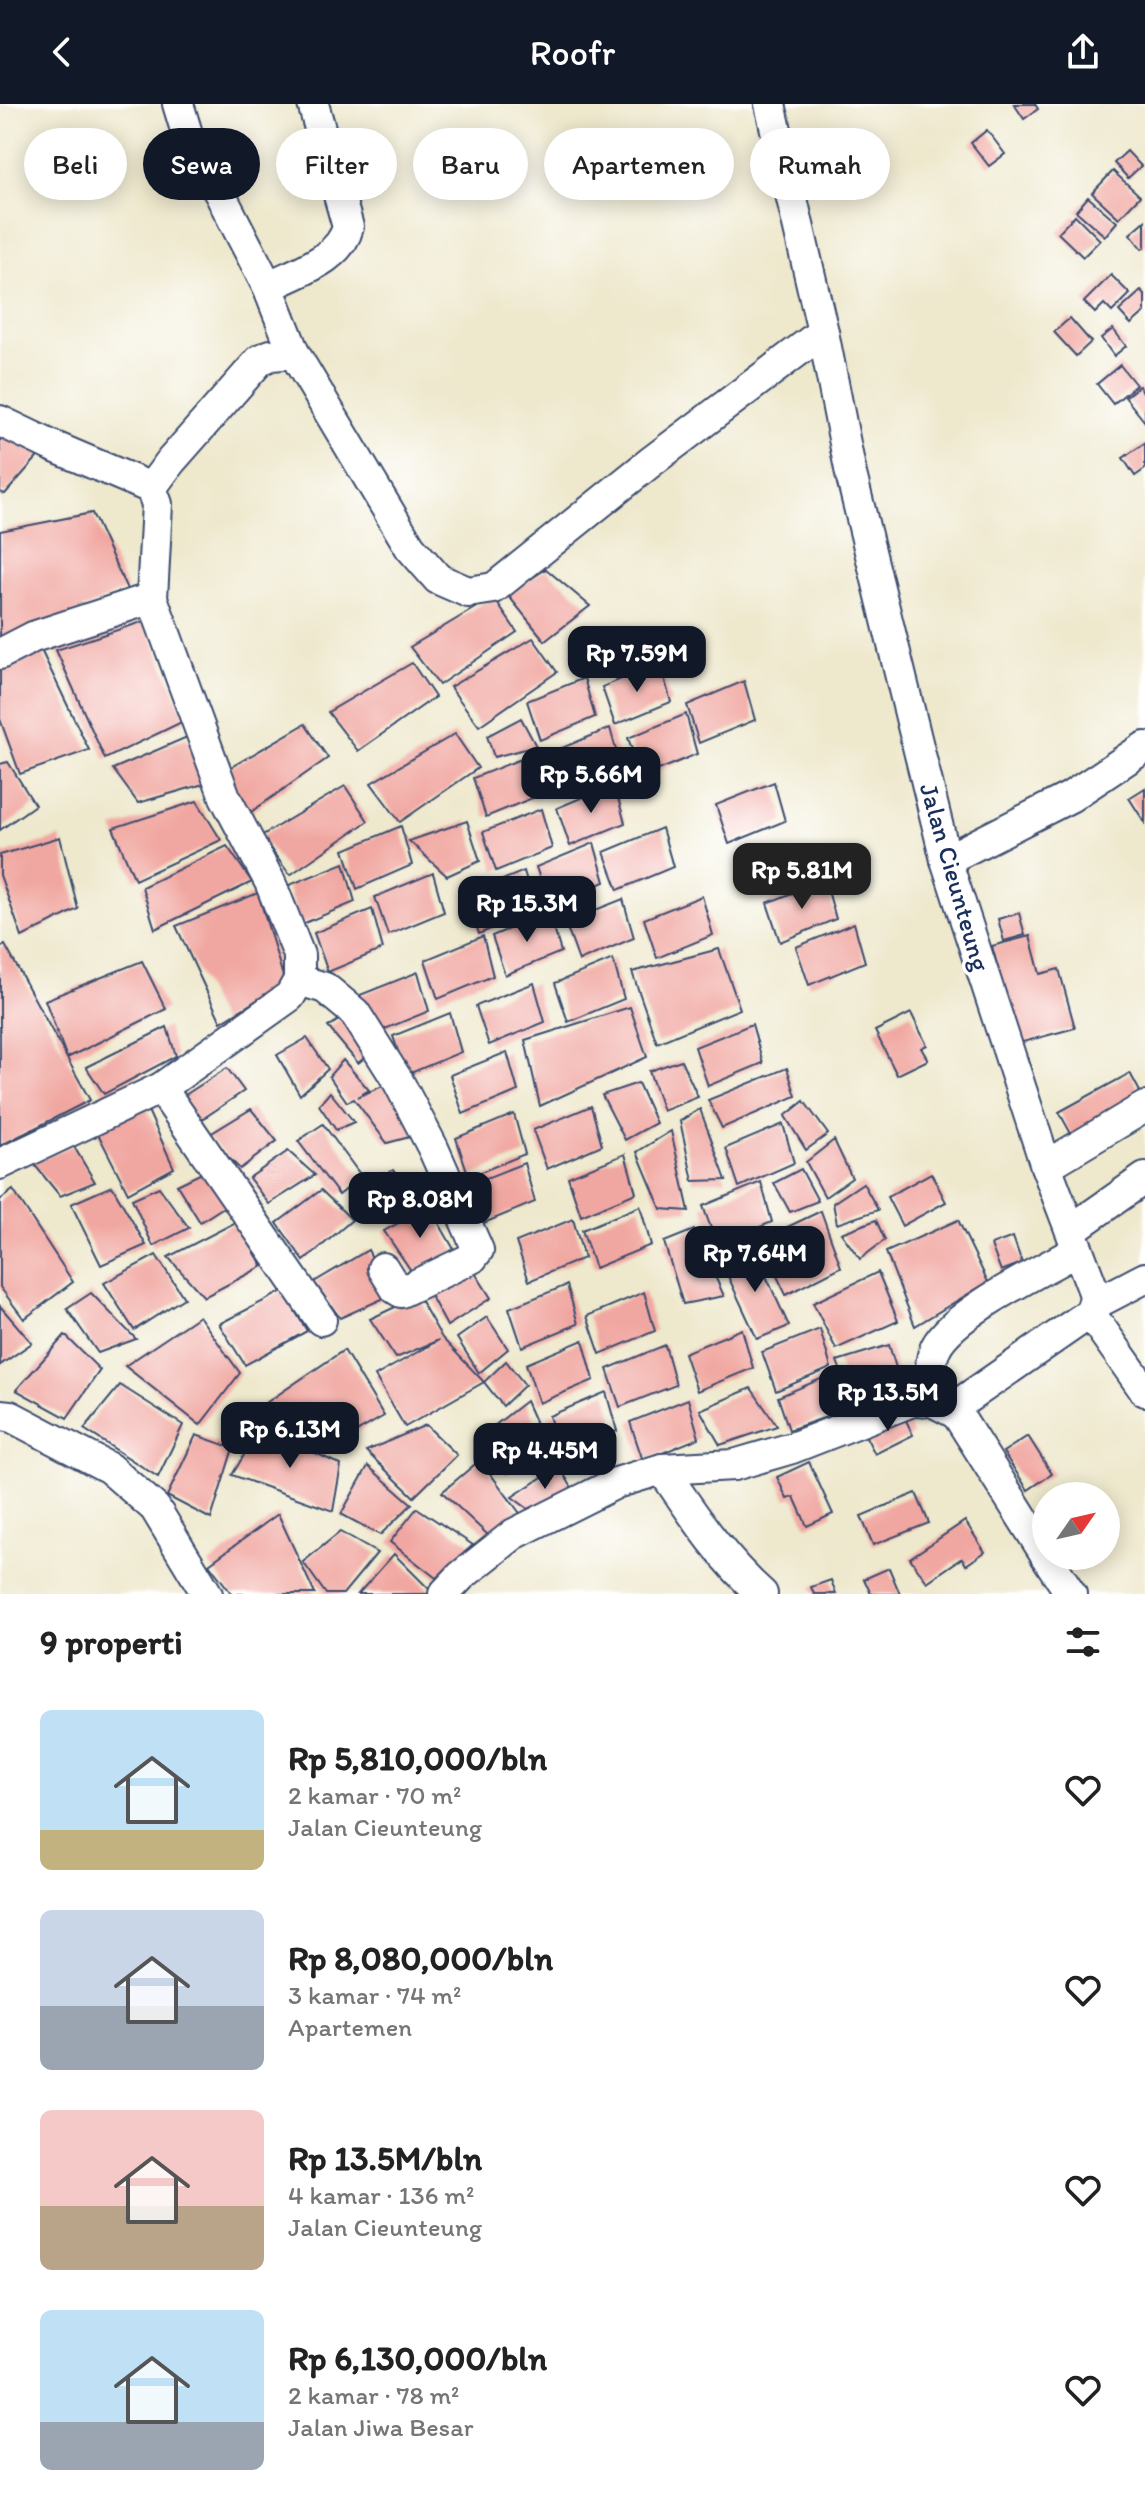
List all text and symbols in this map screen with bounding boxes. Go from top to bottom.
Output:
icon: back [40,30,84,74]
icon: share [1061,30,1105,74]
text: Roofr [530,31,615,74]
chip: Beli [24,128,127,200]
chip: Sewa [143,128,260,200]
chip: Filter [276,128,397,200]
chip: Baru [413,128,528,200]
chip: Apartemen [544,128,734,200]
chip: Rumah [750,128,890,200]
pin: Rp 7.59M [554,626,720,694]
text: Rp 7.59M [586,636,688,668]
pin: Rp 5.66M [508,747,674,815]
text: Rp 5.66M [539,757,643,789]
street label: Jalan Cieunteung [913,779,997,975]
pin: Rp 5.81M [719,843,885,911]
text: Rp 5.81M [751,853,853,885]
pin: Rp 15.3M [444,876,610,944]
text: Rp 15.3M [476,886,578,918]
pin: Rp 8.08M [337,1172,503,1240]
text: Rp 8.08M [367,1182,473,1214]
pin: Rp 7.64M [672,1226,838,1294]
text: Rp 7.64M [703,1236,807,1268]
pin: Rp 13.5M [805,1365,971,1433]
text: Rp 13.5M [837,1375,939,1407]
pin: Rp 6.13M [207,1402,373,1470]
text: Rp 6.13M [239,1412,341,1444]
pin: Rp 4.45M [462,1423,628,1491]
text: Rp 4.45M [491,1433,599,1465]
north arrow [1032,1482,1120,1570]
map controls [1032,1482,1120,1570]
icon: filters [1061,1620,1105,1664]
text: 9 properti [40,1622,183,1663]
text: Rp 5,810,000/bln [288,1738,547,1779]
icon: home [104,1742,200,1838]
icon: heart [1061,1768,1105,1812]
text: 2 kamar · 70 m² [288,1779,461,1811]
text: Jalan Cieunteung [288,1811,482,1843]
text: Rp 8,080,000/bln [288,1938,553,1979]
icon: home [104,1942,200,2038]
icon: heart [1061,1968,1105,2012]
text: 3 kamar · 74 m² [288,1979,461,2011]
text: Apartemen [288,2011,412,2043]
text: Rp 13.5M/bln [288,2138,482,2179]
icon: home [104,2142,200,2238]
icon: heart [1061,2168,1105,2212]
text: 4 kamar · 136 m² [288,2179,474,2211]
text: Jalan Cieunteung [288,2211,482,2243]
text: Rp 6,130,000/bln [288,2338,547,2379]
icon: home [104,2342,200,2438]
icon: heart [1061,2368,1105,2412]
text: 2 kamar · 78 m² [288,2379,459,2411]
text: Jalan Jiwa Besar [288,2411,473,2443]

